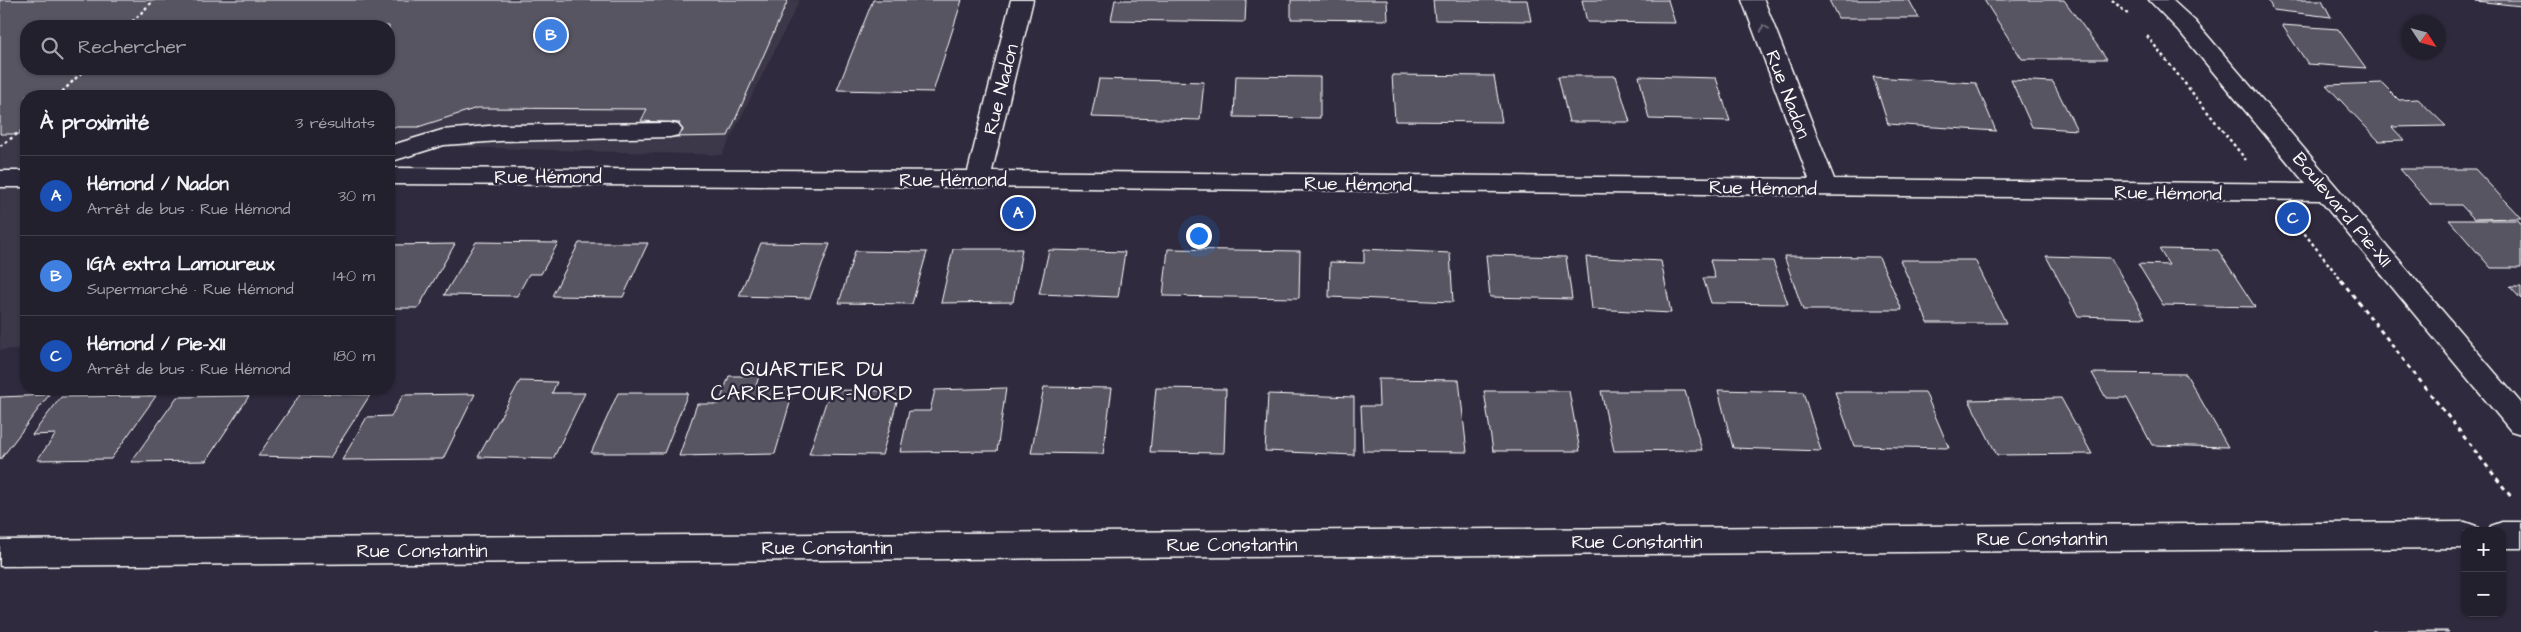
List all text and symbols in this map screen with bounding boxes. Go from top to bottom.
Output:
north arrow [2401,15,2446,60]
pin: B [535,16,567,54]
search box [20,20,395,75]
one-way arrow [1760,24,1770,33]
icon: search [38,34,66,62]
text: Rechercher [78,34,186,61]
street label: Rue Nadon [977,41,1026,138]
street label: Rue Nadon [1758,46,1817,143]
text: À proximité [40,108,149,137]
text: 3 résultats [295,112,375,134]
street label: Boulevard Pie-XII [2286,147,2398,273]
street label: Rue Hémond [494,164,602,191]
street label: Rue Hémond [899,167,1007,194]
street label: Rue Hémond [1304,170,1412,199]
text: Hémond / Nadon [87,171,229,198]
street label: Rue Hémond [1709,174,1817,203]
street label: Rue Hémond [2114,179,2222,208]
text: A [51,185,61,207]
text: 30 m [338,185,375,207]
pin: A [1002,194,1034,232]
text: Arrêt de bus · Rue Hémond [87,198,291,220]
pin: C [2277,199,2309,237]
your location [1186,223,1212,249]
text: IGA extra Lamoureux [87,251,275,278]
text: B [50,265,62,287]
text: 140 m [333,265,375,287]
text: Supermarché · Rue Hémond [87,278,294,300]
text: Hémond / Pie-XII [87,331,226,358]
text: C [50,345,62,367]
text: 180 m [334,345,375,367]
district label: QUARTIER DU CARREFOUR-NORD [711,355,913,408]
text: Arrêt de bus · Rue Hémond [87,358,291,380]
street label: Rue Constantin [1976,526,2108,553]
map controls [2461,527,2506,617]
button: + [2461,527,2506,572]
street label: Rue Constantin [1571,529,1703,556]
street label: Rue Constantin [1166,532,1298,559]
street label: Rue Constantin [761,535,893,562]
street label: Rue Constantin [356,538,488,565]
button: − [2461,572,2506,617]

